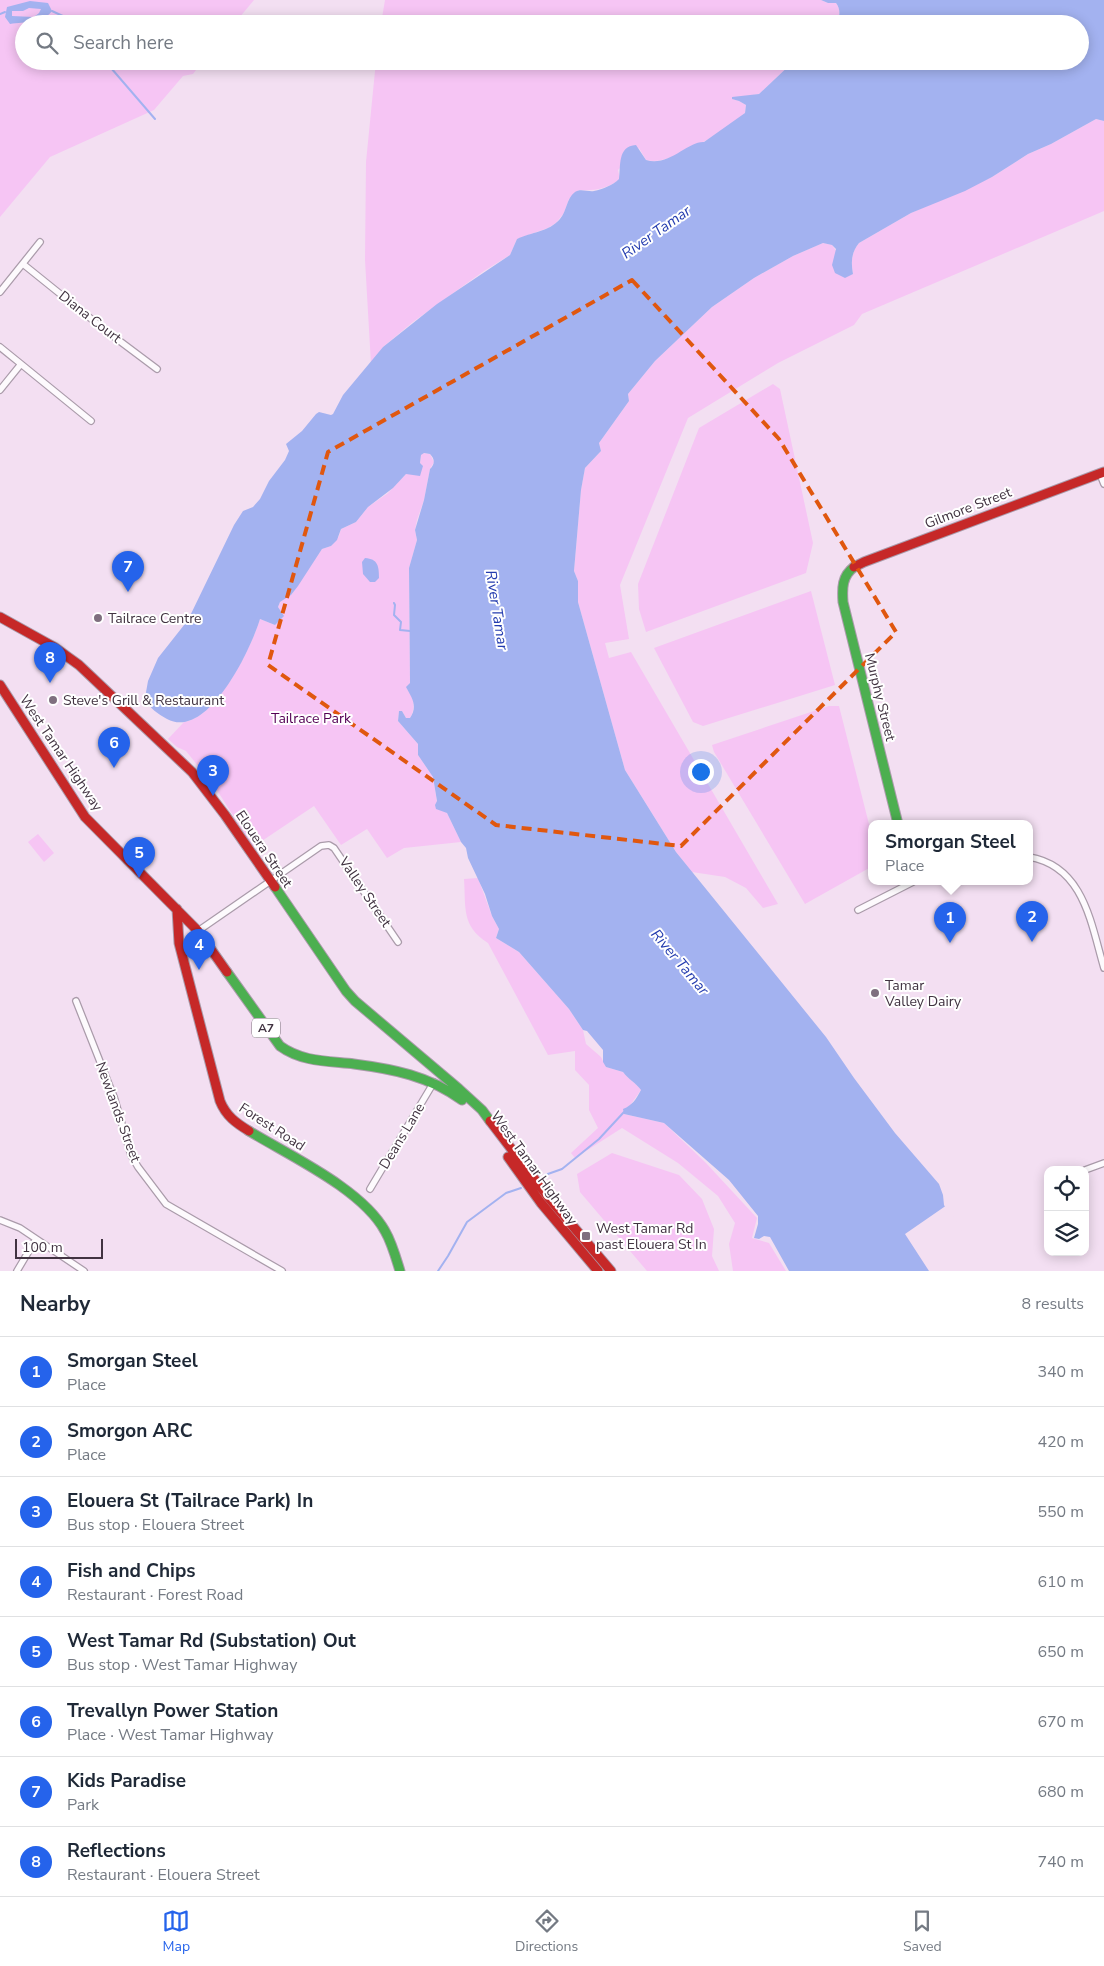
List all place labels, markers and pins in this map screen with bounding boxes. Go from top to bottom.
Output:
pin: 7 [112,551,144,592]
place label: Tailrace Centre [108,609,202,628]
marker: Tailrace Centre [92,612,104,624]
pin: 8 [34,642,66,683]
place label: Steve's Grill & Restaurant [63,691,224,710]
marker: Steve's Grill & Restaurant [47,694,59,706]
pin: 6 [98,727,130,768]
pin: 3 [197,755,229,796]
pin: 5 [123,837,155,878]
pin: 2 [1016,901,1048,942]
pin: 1 [934,902,966,943]
pin: 4 [183,929,215,970]
place label: Tamar Valley Dairy [884,976,962,1011]
marker: Tamar Valley Dairy [869,987,881,999]
place label: West Tamar Rd past Elouera St In [596,1219,707,1254]
marker: West Tamar Rd past Elouera St In [580,1230,592,1242]

